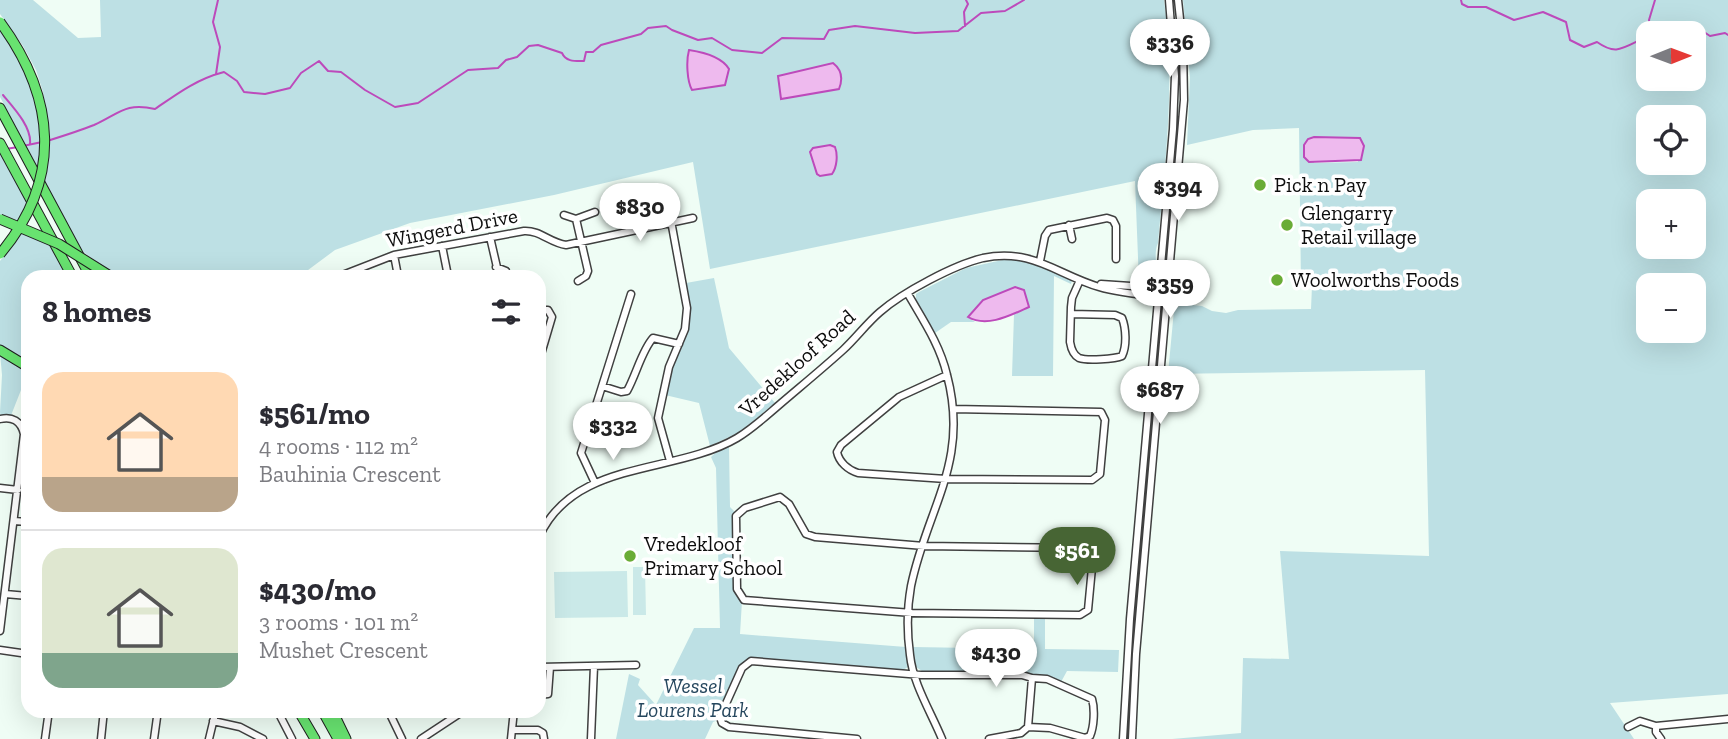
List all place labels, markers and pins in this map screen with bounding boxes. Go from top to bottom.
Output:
pin: $336 [1129,20,1211,79]
pin: $394 [1137,164,1219,223]
place label: Pick n Pay [1274,172,1367,197]
marker: Pick n Pay [1252,177,1268,193]
pin: $830 [599,184,681,243]
place label: Glengarry Retail village [1301,200,1417,249]
marker: Glengarry Retail village [1279,217,1295,233]
pin: $359 [1129,260,1211,320]
place label: Woolworths Foods [1291,267,1459,292]
marker: Woolworths Foods [1269,272,1285,288]
pin: $687 [1119,366,1201,426]
pin: $332 [572,402,654,462]
pin: $561 [1036,528,1118,587]
place label: Vredekloof Primary School [643,531,783,580]
marker: Vredekloof Primary School [622,548,638,564]
pin: $430 [955,630,1037,689]

